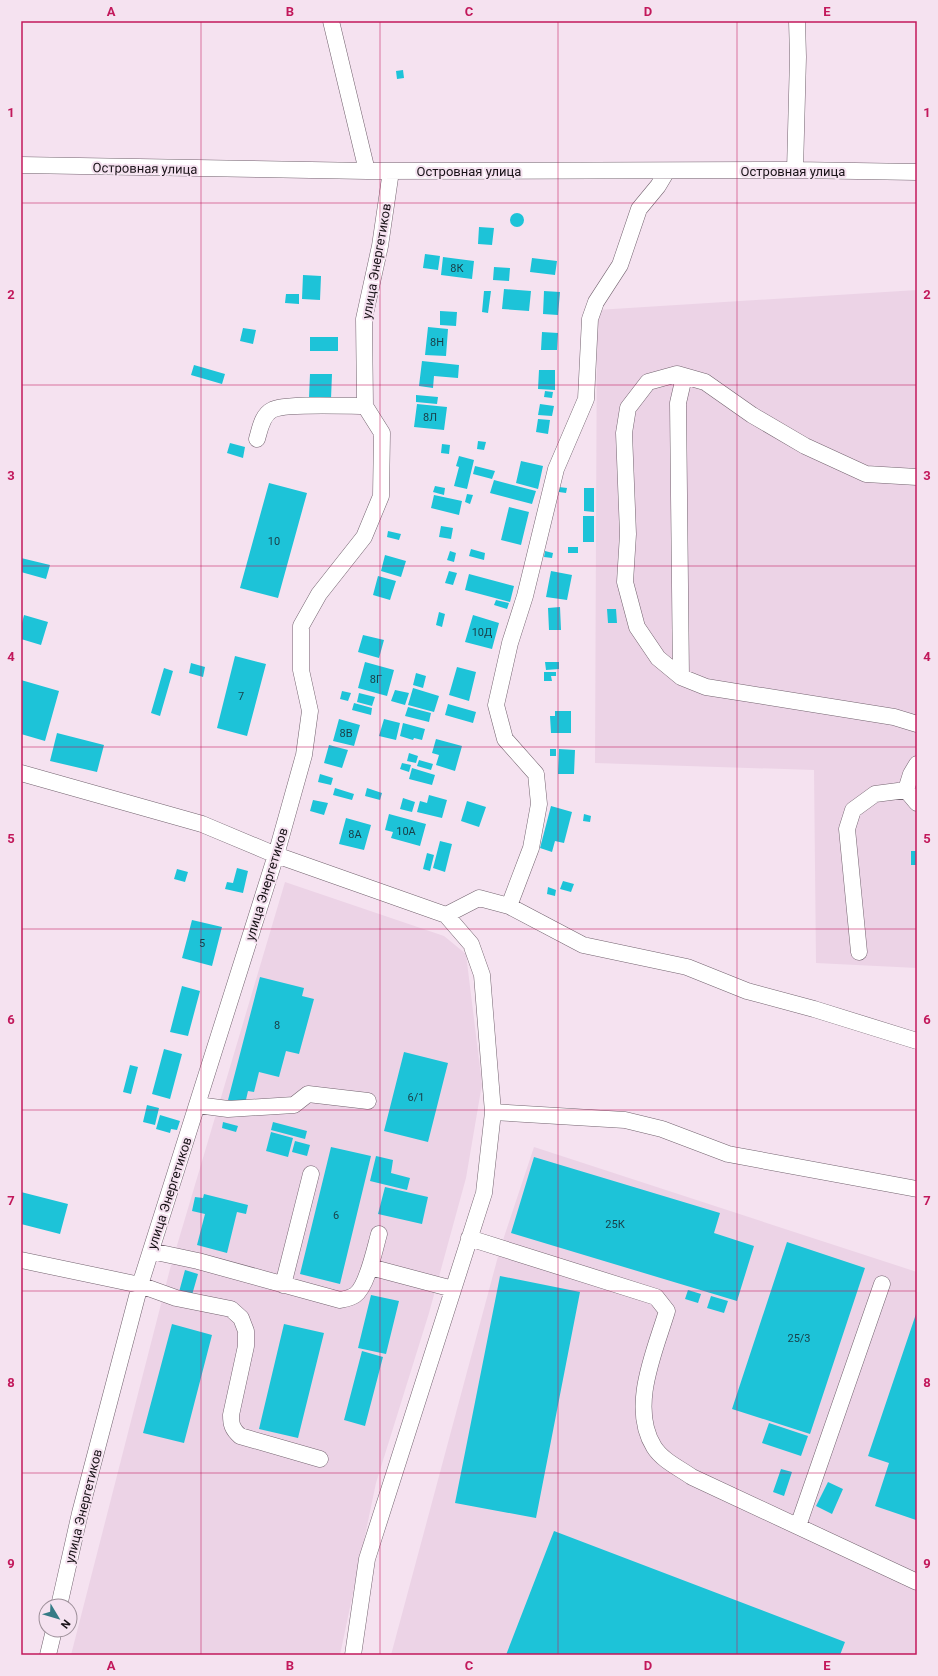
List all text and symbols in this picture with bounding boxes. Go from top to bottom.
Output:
text: A [107,4,116,19]
text: B [286,4,294,19]
text: C [465,4,474,19]
text: D [644,4,652,19]
text: E [823,4,831,19]
text: 1 [7,105,15,120]
text: 1 [923,105,931,120]
street label: Островная улица [92,160,197,177]
street label: Островная улица [417,164,521,179]
street label: Островная улица [741,164,845,179]
street label: улица Энергетиков [359,202,394,320]
house number: 8К [450,262,465,275]
text: 2 [7,287,15,302]
text: 2 [923,287,931,302]
house number: 8Н [430,336,444,349]
house number: 8Л [423,411,437,424]
text: 3 [7,468,15,483]
text: 3 [923,468,931,483]
house number: 10 [268,535,280,548]
house number: 10Д [472,626,492,639]
text: 4 [7,649,15,664]
text: 4 [923,649,931,664]
house number: 8Г [370,673,382,686]
house number: 7 [238,690,244,703]
house number: 8В [339,727,353,740]
house number: 10А [396,825,417,838]
street label: улица Энергетиков [242,826,291,942]
house number: 8А [348,828,363,841]
text: 5 [7,831,15,846]
text: 5 [923,831,931,846]
house number: 5 [199,937,205,950]
text: 6 [7,1012,15,1027]
text: 6 [923,1012,931,1027]
house number: 8 [274,1019,280,1032]
house number: 6/1 [408,1091,424,1104]
street label: улица Энергетиков [144,1135,195,1251]
text: 7 [7,1193,15,1208]
text: 7 [923,1193,931,1208]
house number: 6 [333,1209,339,1222]
house number: 25К [605,1218,626,1231]
house number: 25/3 [787,1332,811,1345]
text: 8 [7,1375,15,1390]
text: 8 [923,1375,931,1390]
street label: улица Энергетиков [62,1448,105,1565]
text: 9 [7,1556,15,1571]
text: 9 [923,1556,931,1571]
north arrow [38,1598,78,1638]
text: N [58,1617,73,1631]
text: A [107,1658,116,1673]
text: B [286,1658,294,1673]
text: C [465,1658,474,1673]
text: D [644,1658,652,1673]
text: E [823,1658,831,1673]

